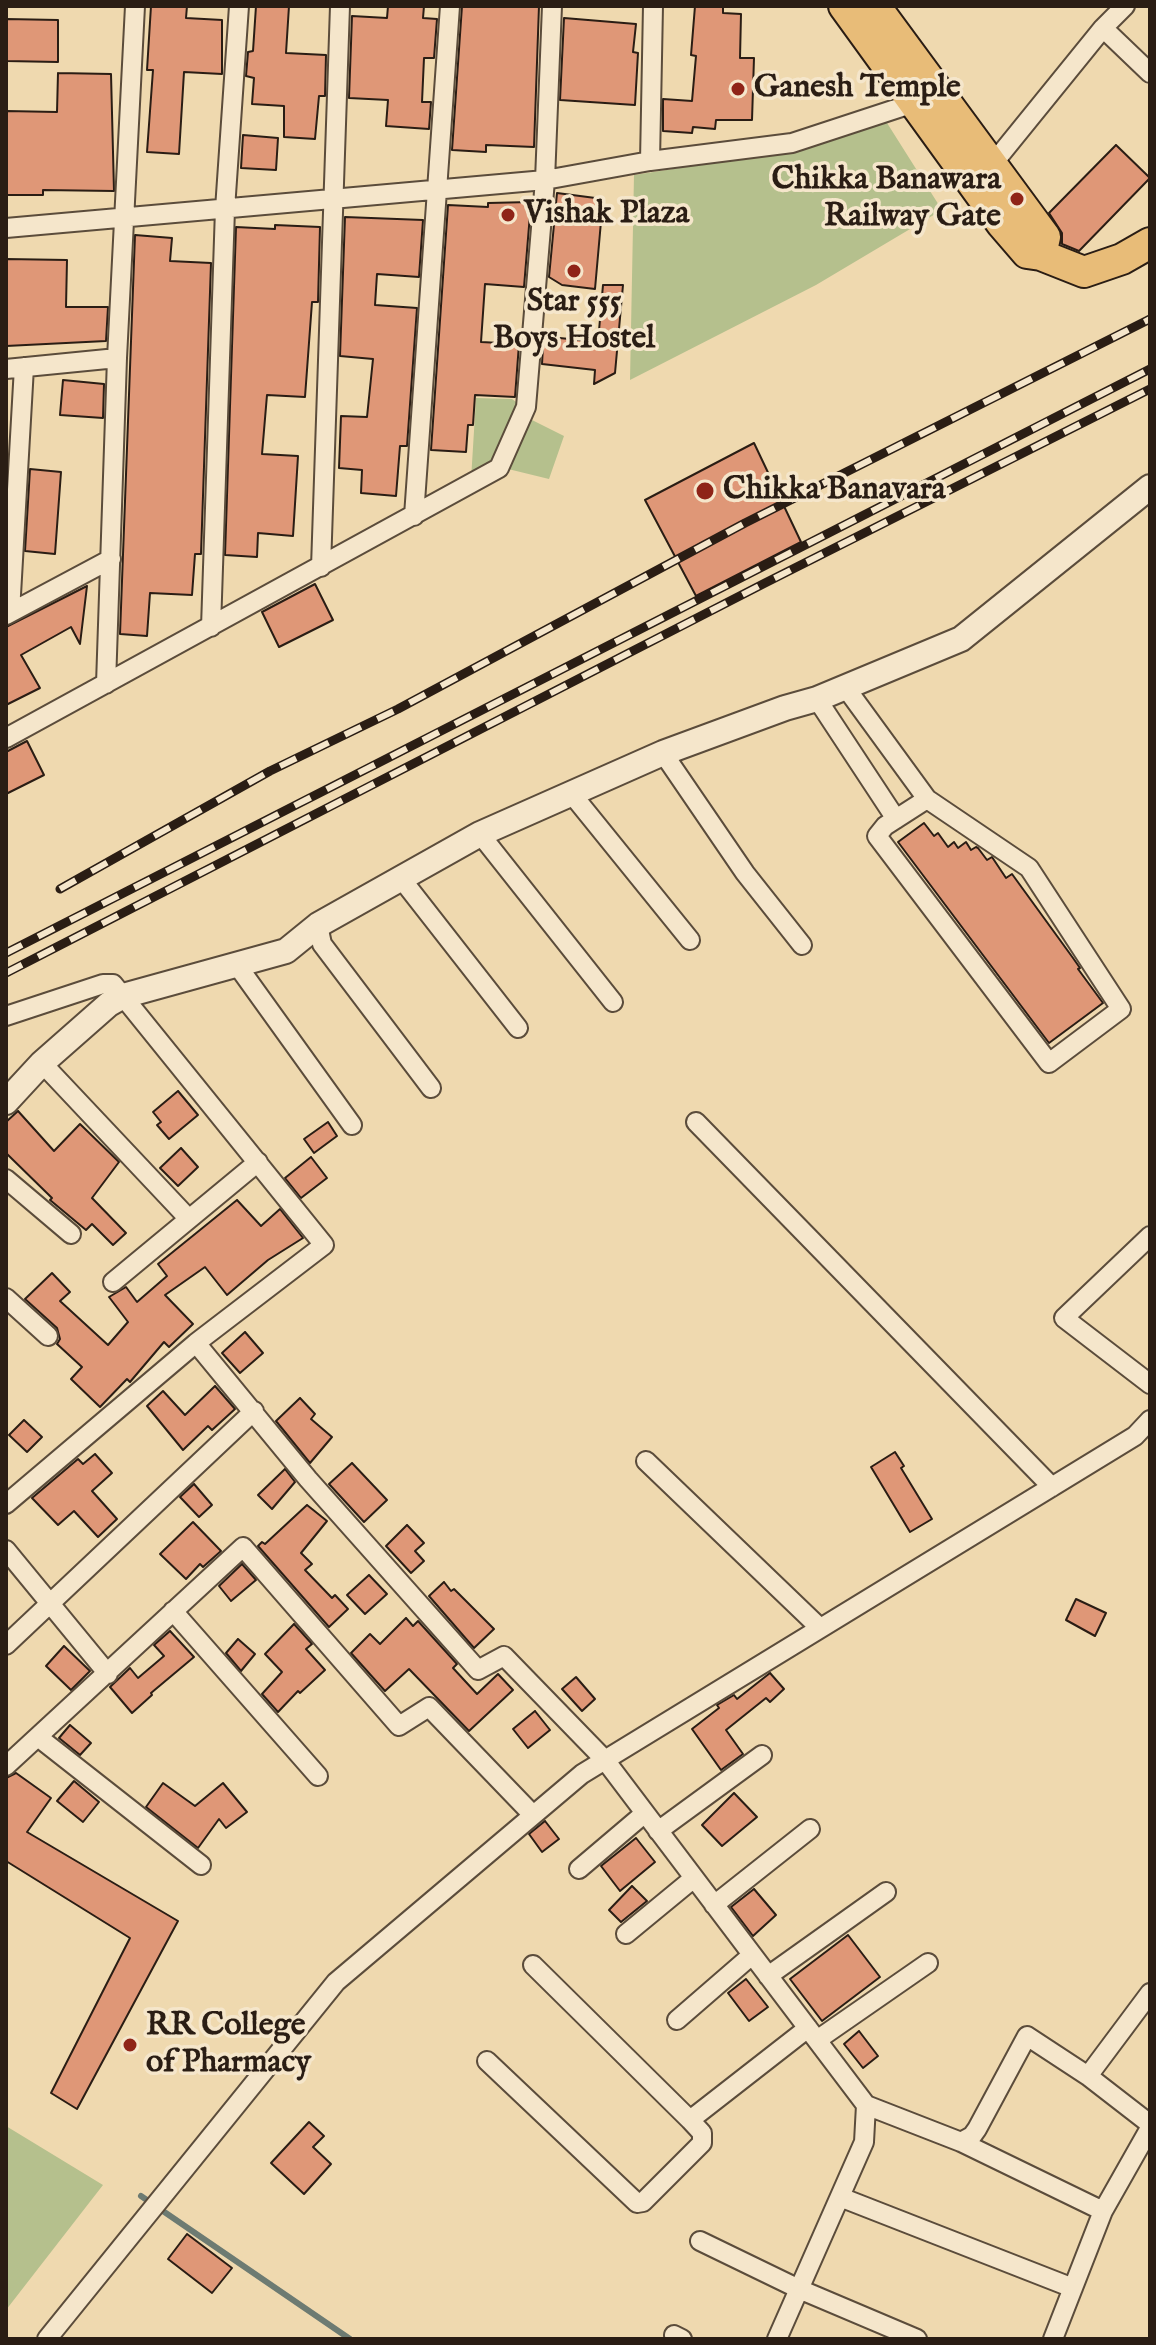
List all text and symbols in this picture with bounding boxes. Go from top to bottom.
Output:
place label: Ganesh Temple [754,70,961,108]
marker: Ganesh Temple [729,80,747,98]
place label: Chikka Banawara Railway Gate [772,162,1001,237]
marker: Chikka Banawara Railway Gate [1008,190,1026,208]
place label: Vishak Plaza [524,196,689,234]
marker: Vishak Plaza [499,206,517,224]
marker: Star 555 Boys Hostel [565,262,583,280]
place label: Star 555 Boys Hostel [493,284,655,359]
place label: Chikka Banavara [723,472,946,510]
marker: Chikka Banavara [694,480,716,502]
place label: RR College of Pharmacy [146,2008,311,2083]
marker: RR College of Pharmacy [121,2036,139,2054]

